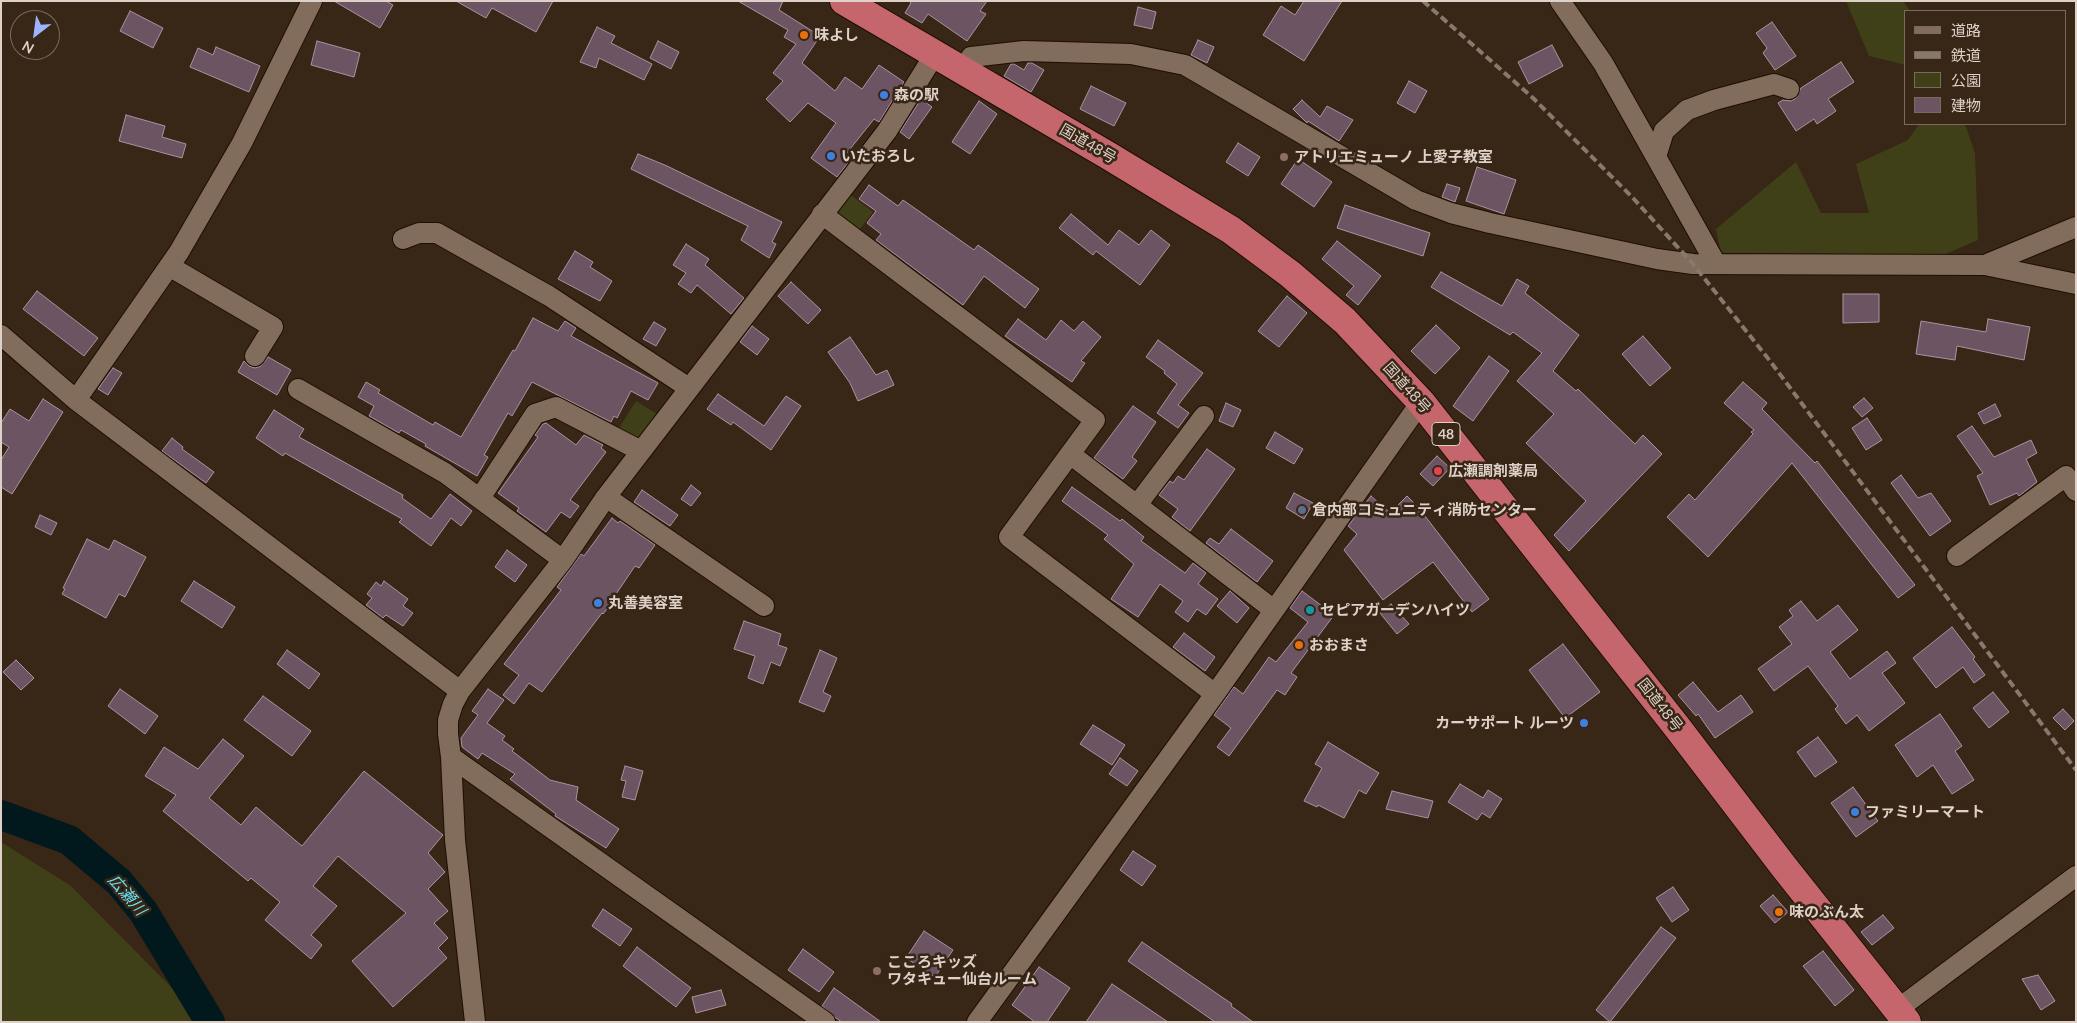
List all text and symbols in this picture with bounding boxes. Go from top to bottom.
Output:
north arrow [10,10,60,60]
legend [1904,10,2067,125]
text: 道路 [1951,21,1981,39]
place label: 味よし [814,26,859,44]
marker: 味よし [798,29,810,41]
text: N [19,38,37,58]
text: 鉄道 [1951,46,1981,64]
text: 公園 [1951,71,1981,89]
place label: 森の駅 [894,86,939,104]
marker: 森の駅 [878,89,890,101]
text: 建物 [1951,96,1981,114]
street label: 国道48号 [1056,121,1120,167]
place label: いたおろし [841,147,916,165]
place label: アトリエミューノ 上愛子教室 [1294,148,1493,166]
marker: いたおろし [825,150,837,162]
marker: アトリエミューノ 上愛子教室 [1278,151,1290,163]
street label: 国道48号 [1379,359,1435,417]
road number: 48 [1432,422,1460,446]
place label: 広瀬調剤薬局 [1448,462,1538,480]
marker: 広瀬調剤薬局 [1432,465,1444,477]
place label: 倉内部コミュニティ消防センター [1312,501,1537,519]
marker: 倉内部コミュニティ消防センター [1296,504,1308,516]
place label: 丸善美容室 [608,594,683,612]
marker: 丸善美容室 [592,597,604,609]
place label: セピアガーデンハイツ [1320,601,1470,619]
marker: セピアガーデンハイツ [1304,604,1316,616]
place label: おおまさ [1309,636,1369,654]
marker: おおまさ [1293,639,1305,651]
street label: 国道48号 [1634,675,1686,735]
place label: カーサポート ルーツ [1435,714,1574,732]
marker: カーサポート ルーツ [1578,717,1590,729]
place label: ファミリーマート [1865,803,1985,821]
marker: ファミリーマート [1849,806,1861,818]
water label: 広瀬川 [104,871,150,919]
place label: 味のぶん太 [1789,903,1864,921]
marker: 味のぶん太 [1773,906,1785,918]
place label: こころキッズ ワタキュー仙台ルーム [887,953,1037,988]
marker: こころキッズ ワタキュー仙台ルーム [871,965,883,977]

